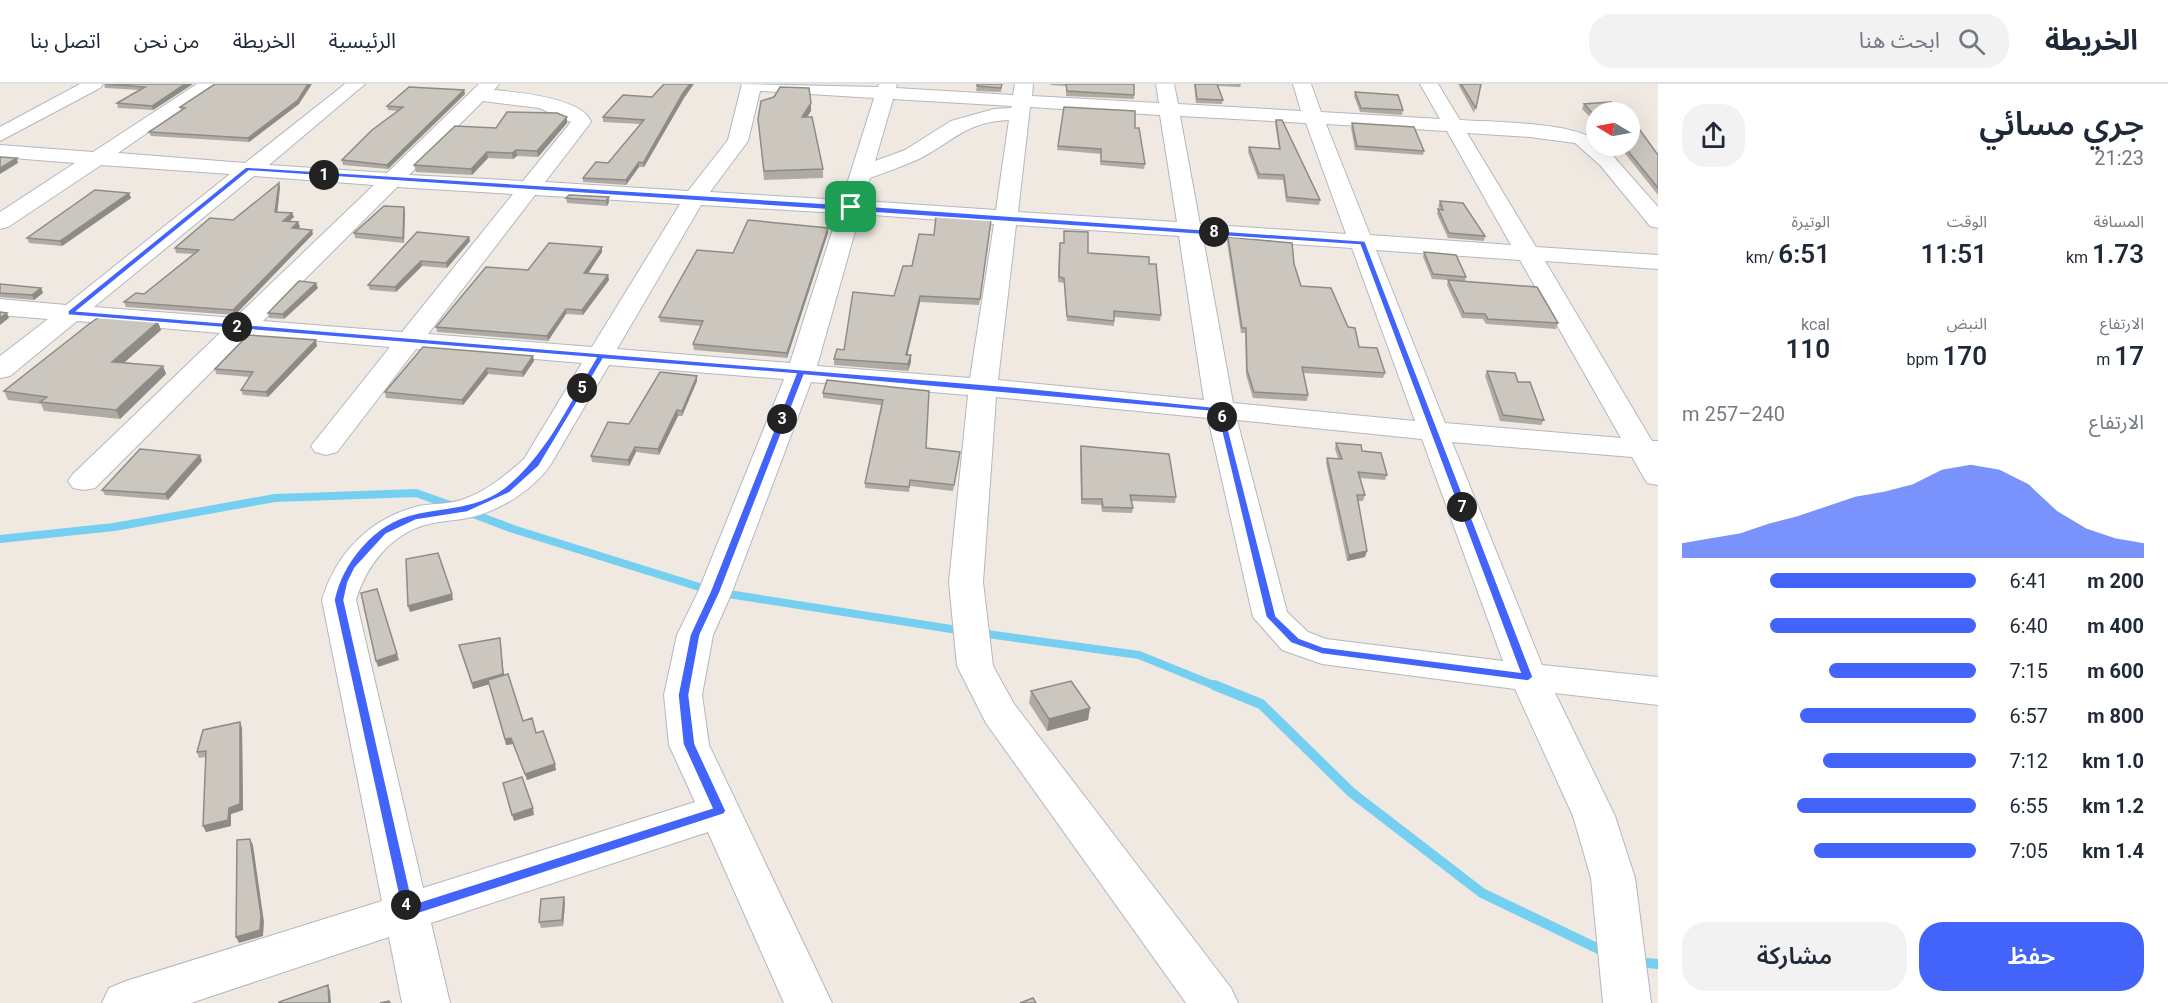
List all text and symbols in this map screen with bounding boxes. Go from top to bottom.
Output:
search box [1589,14,2009,68]
text: الخريطة [2045,24,2138,57]
icon: search [1955,25,1988,58]
text: ابحث هنا [1859,28,1940,53]
text: اتصل بنا [30,29,101,53]
text: من نحن [134,29,200,53]
text: الخريطة [233,29,296,53]
text: الرئيسية [329,29,396,53]
north arrow [1586,102,1640,156]
map controls [1586,102,1640,156]
button: share [1682,104,1745,167]
text: جري مسائي [1979,104,2144,143]
text: 21:23 [2094,146,2144,170]
pin: 1 [309,160,339,190]
text: 1 [319,165,329,184]
pin [825,181,876,232]
icon: arrive [834,190,867,223]
text: الوتيرة [1792,212,1830,231]
text: الوقت [1947,212,1987,231]
text: المسافة [2094,212,2144,231]
pin: 8 [1199,217,1229,247]
text: 8 [1209,222,1219,241]
text: 6:51 [1778,239,1830,269]
text: 11:51 [1921,239,1987,269]
text: 1.73 [2092,239,2144,269]
text: /km [1746,248,1778,267]
text: km [2066,248,2092,267]
pin: 2 [222,312,252,342]
text: النبض [1946,314,1987,333]
text: الارتفاع [2100,314,2144,333]
text: kcal [1801,315,1830,334]
text: 2 [232,317,242,336]
text: 110 [1785,334,1830,364]
text: 170 [1942,341,1987,371]
text: 17 [2114,341,2144,371]
text: bpm [1906,350,1942,369]
text: m [2096,350,2114,369]
pin: 5 [567,373,597,403]
text: 5 [577,378,587,397]
pin: 6 [1207,402,1237,432]
text: 240–257 m [1682,402,1785,426]
pin: 3 [767,404,797,434]
text: 6 [1217,407,1227,426]
text: 3 [777,409,787,428]
text: الارتفاع [2089,410,2144,434]
pin: 7 [1447,492,1477,522]
text: 7 [1457,497,1467,516]
text: 6:41 [2009,569,2048,593]
text: 200 m [2087,569,2144,593]
text: 6:40 [2009,614,2048,638]
text: 400 m [2087,614,2144,638]
text: 7:15 [2009,659,2048,683]
text: 600 m [2087,659,2144,683]
text: 6:57 [2009,704,2048,728]
text: 800 m [2087,704,2144,728]
text: 7:12 [2009,749,2048,773]
text: 1.0 km [2082,749,2144,773]
text: 6:55 [2009,794,2048,818]
text: 1.2 km [2082,794,2144,818]
text: 7:05 [2009,839,2048,863]
text: 1.4 km [2082,839,2144,863]
pin: 4 [391,890,421,920]
text: 4 [401,895,411,914]
button: مشاركة [1682,922,1907,991]
button: حفظ [1919,922,2144,991]

